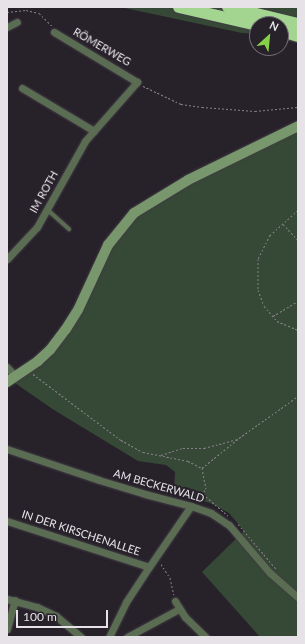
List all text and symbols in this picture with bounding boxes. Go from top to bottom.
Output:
north arrow [249,16,289,56]
text: N [267,18,281,33]
street label: RÖMERWEG [71,25,133,69]
street label: IM ROTH [27,169,61,215]
street label: AM BECKERWALD [112,467,206,505]
street label: IN DER KIRSCHENALLEE [20,508,142,558]
scale bar [18,602,110,628]
text: 100 m [23,609,57,624]

